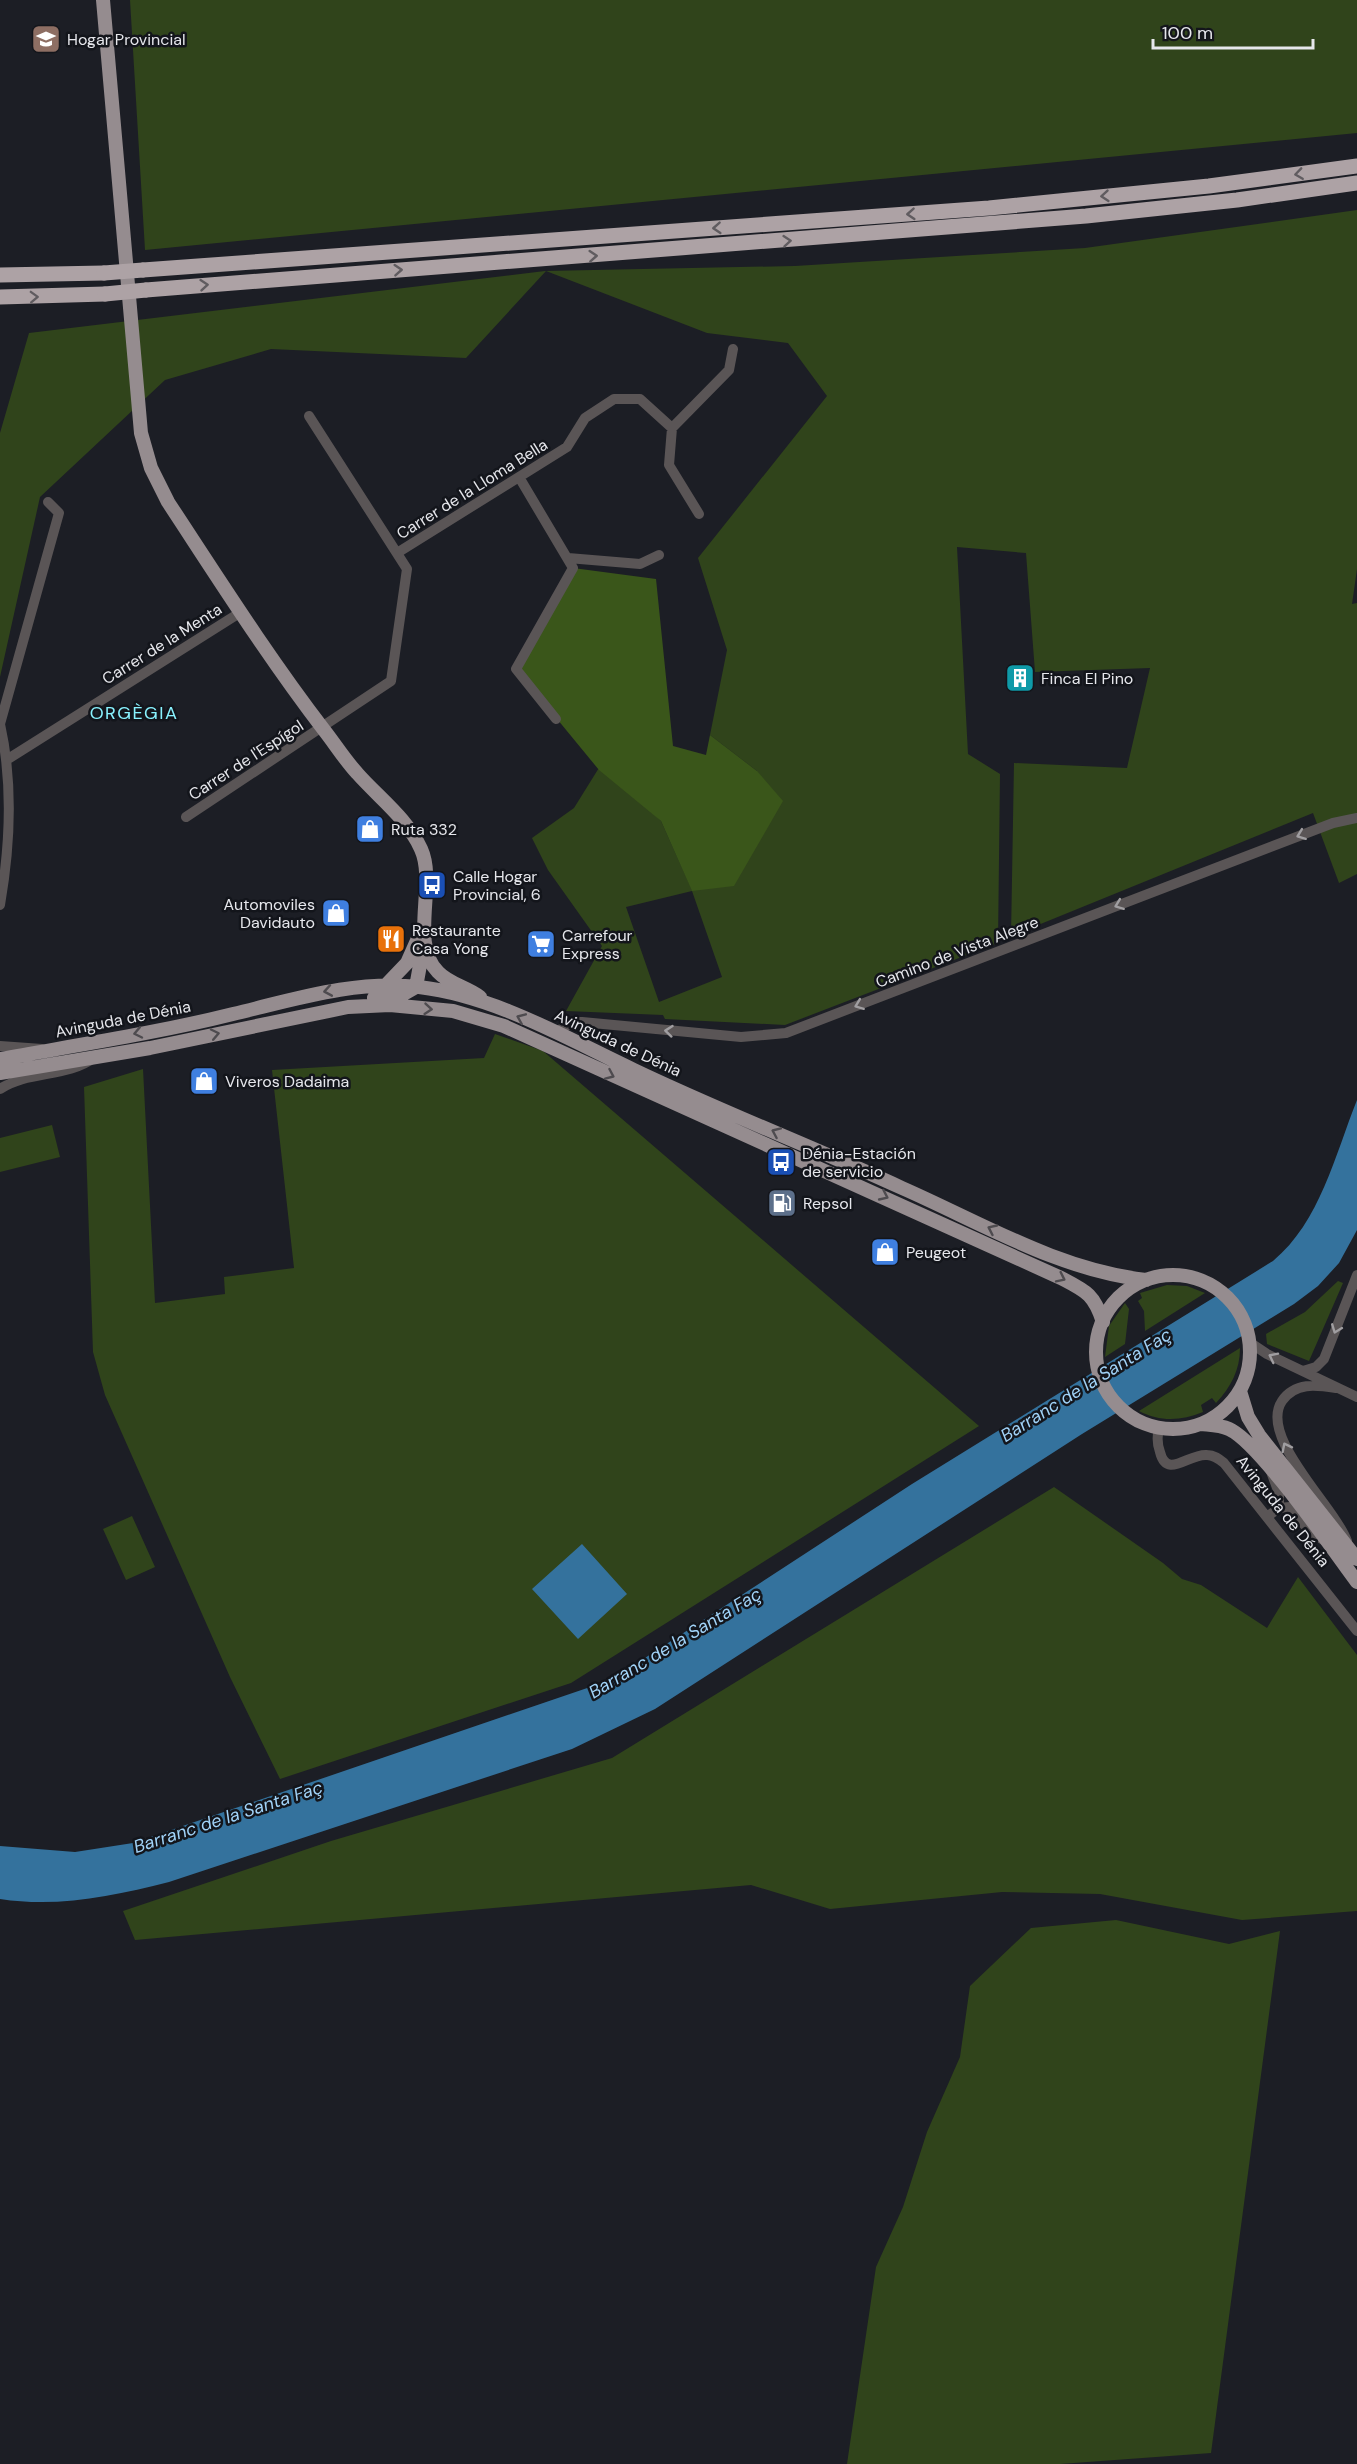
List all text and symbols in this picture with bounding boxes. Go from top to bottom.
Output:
scale bar [1153,12,1314,50]
text: 100 m [1162,21,1213,45]
school or university icon: Hogar Provincial [30,23,62,55]
place label: Hogar Provincial [67,29,186,50]
one-way arrow [1295,168,1304,180]
one-way arrow [1101,189,1110,202]
one-way arrow [907,207,916,220]
one-way arrow [712,221,721,234]
one-way arrow [783,235,792,248]
one-way arrow [588,249,597,262]
one-way arrow [394,264,403,277]
one-way arrow [200,279,209,292]
one-way arrow [30,290,39,303]
street label: Carrer de la Lloma Bella [393,434,551,544]
street label: Carrer de la Menta [98,599,226,689]
building icon: Finca El Pino [1004,662,1036,694]
place label: Finca El Pino [1041,668,1133,689]
district label: ORGÈGIA [90,701,178,725]
street label: Carrer de l'Espígol [185,715,307,805]
shop icon: Ruta 332 [354,813,386,845]
place label: Ruta 332 [391,819,457,840]
one-way arrow [1296,828,1307,840]
place label: Calle Hogar Provincial, 6 [453,866,541,905]
bus stop icon: Calle Hogar Provincial, 6 [416,869,448,901]
place label: Automoviles Davidauto [224,894,315,933]
shop icon: Automoviles Davidauto [320,897,352,929]
one-way arrow [1115,898,1126,910]
street label: Camino de Vista Alegre [873,911,1041,993]
place label: Restaurante Casa Yong [412,920,501,959]
restaurant icon: Restaurante Casa Yong [375,923,407,955]
place label: Carrefour Express [562,925,633,964]
supermarket icon: Carrefour Express [525,928,557,960]
one-way arrow [323,984,333,997]
street label: Avinguda de Dénia [53,996,193,1042]
one-way arrow [854,998,865,1011]
one-way arrow [423,1002,432,1015]
street label: Avinguda de Dénia [551,1004,685,1082]
one-way arrow [516,1013,527,1025]
one-way arrow [133,1026,143,1039]
one-way arrow [665,1026,674,1038]
one-way arrow [209,1028,219,1041]
shop icon: Viveros Dadaima [188,1065,220,1097]
one-way arrow [603,1068,614,1080]
place label: Viveros Dadaima [225,1071,349,1092]
one-way arrow [771,1127,782,1139]
place label: Dénia-Estación de servicio [802,1143,916,1182]
bus stop icon: Dénia-Estación de servicio [765,1146,797,1178]
fuel station icon: Repsol [766,1187,798,1219]
one-way arrow [878,1188,889,1200]
place label: Repsol [803,1193,852,1214]
one-way arrow [987,1224,998,1236]
shop icon: Peugeot [869,1236,901,1268]
place label: Peugeot [906,1242,966,1263]
one-way arrow [1054,1271,1065,1282]
water label: Barranc de la Santa Faç [996,1323,1176,1447]
one-way arrow [1331,1323,1343,1334]
one-way arrow [1269,1353,1279,1364]
one-way arrow [1282,1443,1293,1453]
street label: Avinguda de Dénia [1232,1451,1334,1571]
water label: Barranc de la Santa Faç [584,1582,766,1704]
water label: Barranc de la Santa Faç [130,1775,326,1859]

